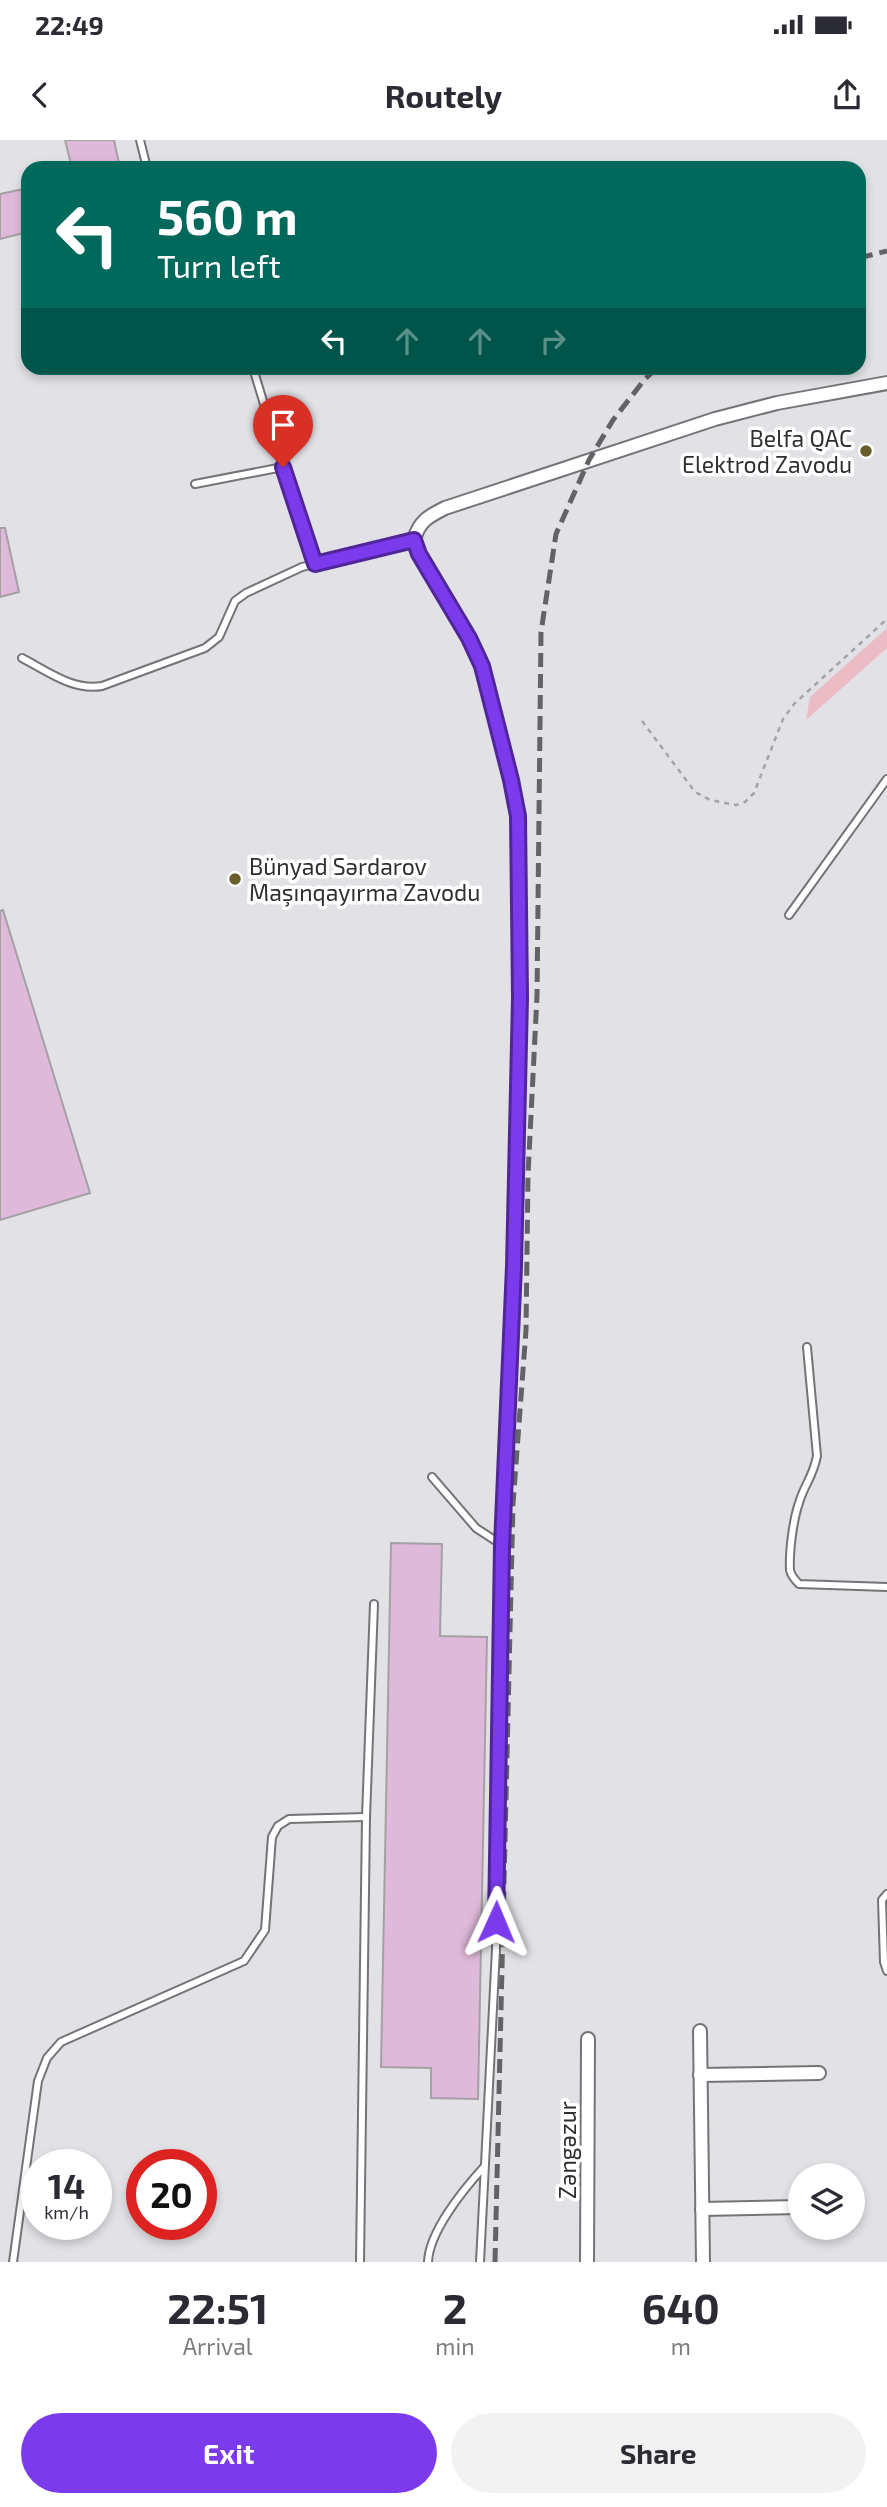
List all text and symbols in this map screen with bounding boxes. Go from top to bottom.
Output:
text: 22:49 [35,9,104,40]
icon: back [21,76,59,114]
text: Routely [385,76,502,114]
icon: share [828,76,866,114]
text: 560 m [157,186,298,245]
icon: left [42,189,133,280]
text: Turn left [157,246,281,284]
icon: left [315,322,353,360]
icon: ahead [388,322,426,360]
icon: ahead [461,322,499,360]
icon: right [534,322,572,360]
pin [253,395,313,467]
icon: arrive [264,406,302,444]
place label: Belfa QAC Elektrod Zavodu [682,424,852,478]
marker: Belfa QAC Elektrod Zavodu [858,443,874,459]
place label: Bünyad Sərdarov Maşınqayırma Zavodu [249,852,480,907]
marker: Bünyad Sərdarov Maşınqayırma Zavodu [227,871,243,887]
position arrow [459,1885,533,1959]
street label: Zəngəzur [553,2101,581,2199]
speed limit sign: 20 [126,2149,217,2240]
map controls [788,2163,865,2240]
button: layers [788,2163,865,2240]
text: 14 [48,2164,85,2206]
text: km/h [44,2201,89,2223]
text: 22:51 [167,2282,268,2332]
text: 2 [443,2282,467,2332]
text: 640 [642,2282,720,2332]
text: Arrival [183,2332,253,2360]
text: min [435,2332,475,2360]
text: m [671,2332,691,2360]
button: Exit [21,2413,437,2493]
button: Share [451,2413,866,2493]

